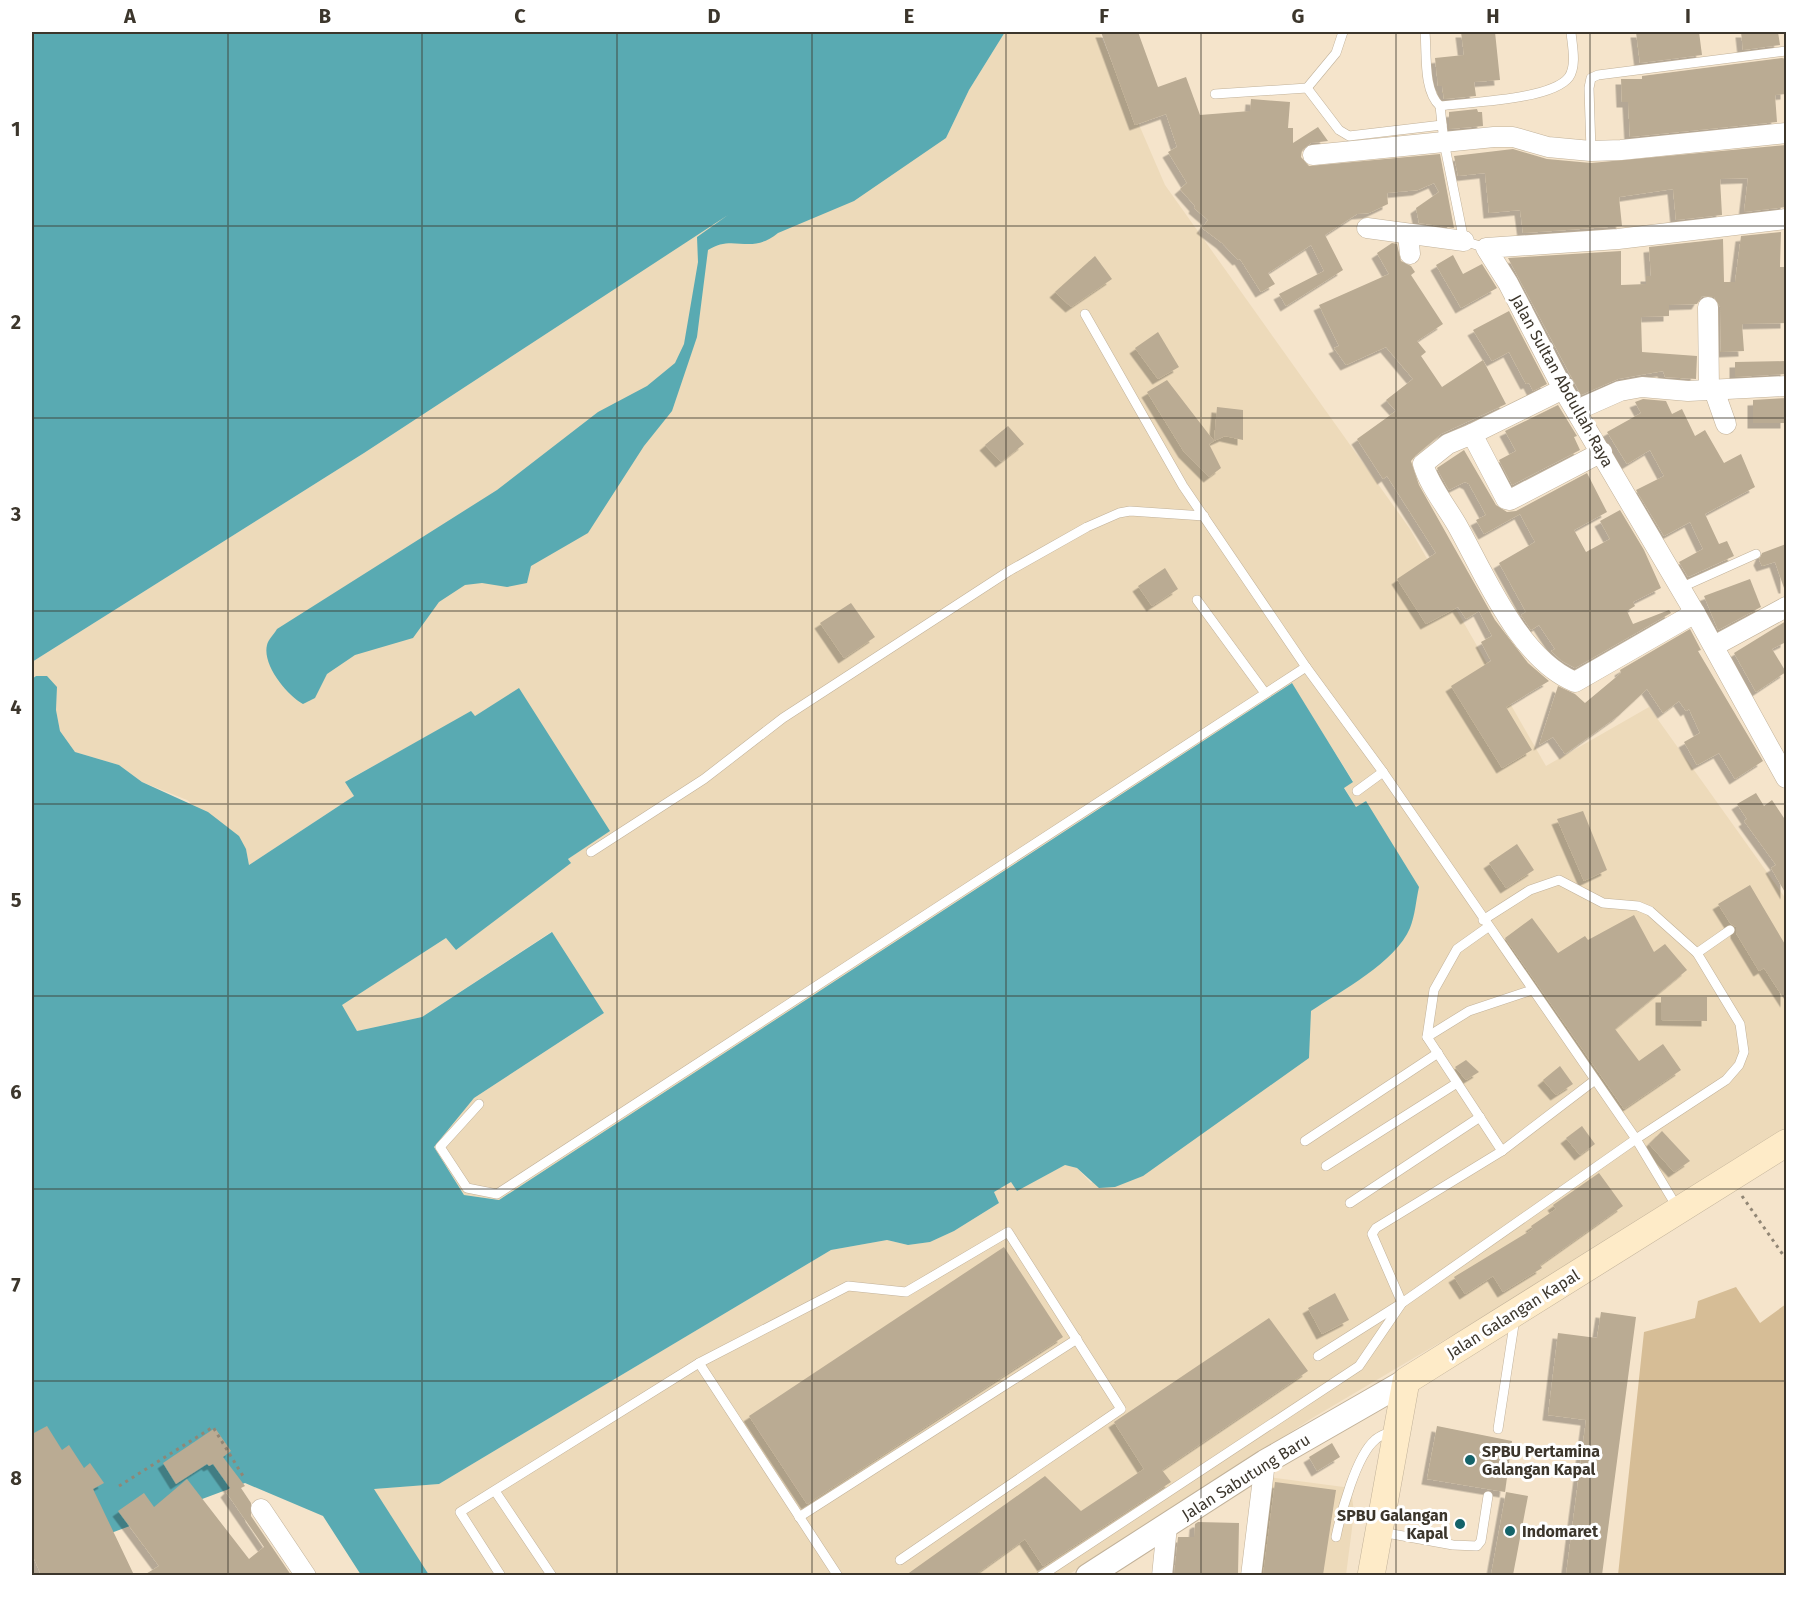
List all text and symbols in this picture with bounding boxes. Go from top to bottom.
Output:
text: A [123,4,137,28]
text: B [319,4,331,28]
text: C [514,4,526,28]
text: D [707,4,721,28]
text: E [904,4,914,28]
text: F [1099,4,1109,28]
text: G [1292,4,1304,28]
text: H [1486,4,1500,28]
text: I [1685,4,1691,28]
text: 1 [11,117,21,141]
street label: Jalan Sultan Abdullah Raya [1507,291,1617,471]
text: 2 [11,310,21,334]
text: 3 [10,502,21,526]
text: 4 [10,695,22,719]
text: 5 [11,888,22,912]
text: 6 [10,1080,22,1104]
street label: Jalan Galangan Kapal [1443,1265,1583,1362]
text: 7 [11,1273,21,1297]
street label: Jalan Sabutung Baru [1178,1430,1314,1524]
place label: SPBU Pertamina Galangan Kapal [1482,1442,1600,1479]
marker: SPBU Pertamina Galangan Kapal [1463,1453,1477,1467]
text: 8 [10,1466,22,1490]
place label: SPBU Galangan Kapal [1337,1506,1448,1543]
marker: SPBU Galangan Kapal [1453,1517,1467,1531]
place label: Indomaret [1522,1522,1599,1541]
marker: Indomaret [1503,1524,1517,1538]

